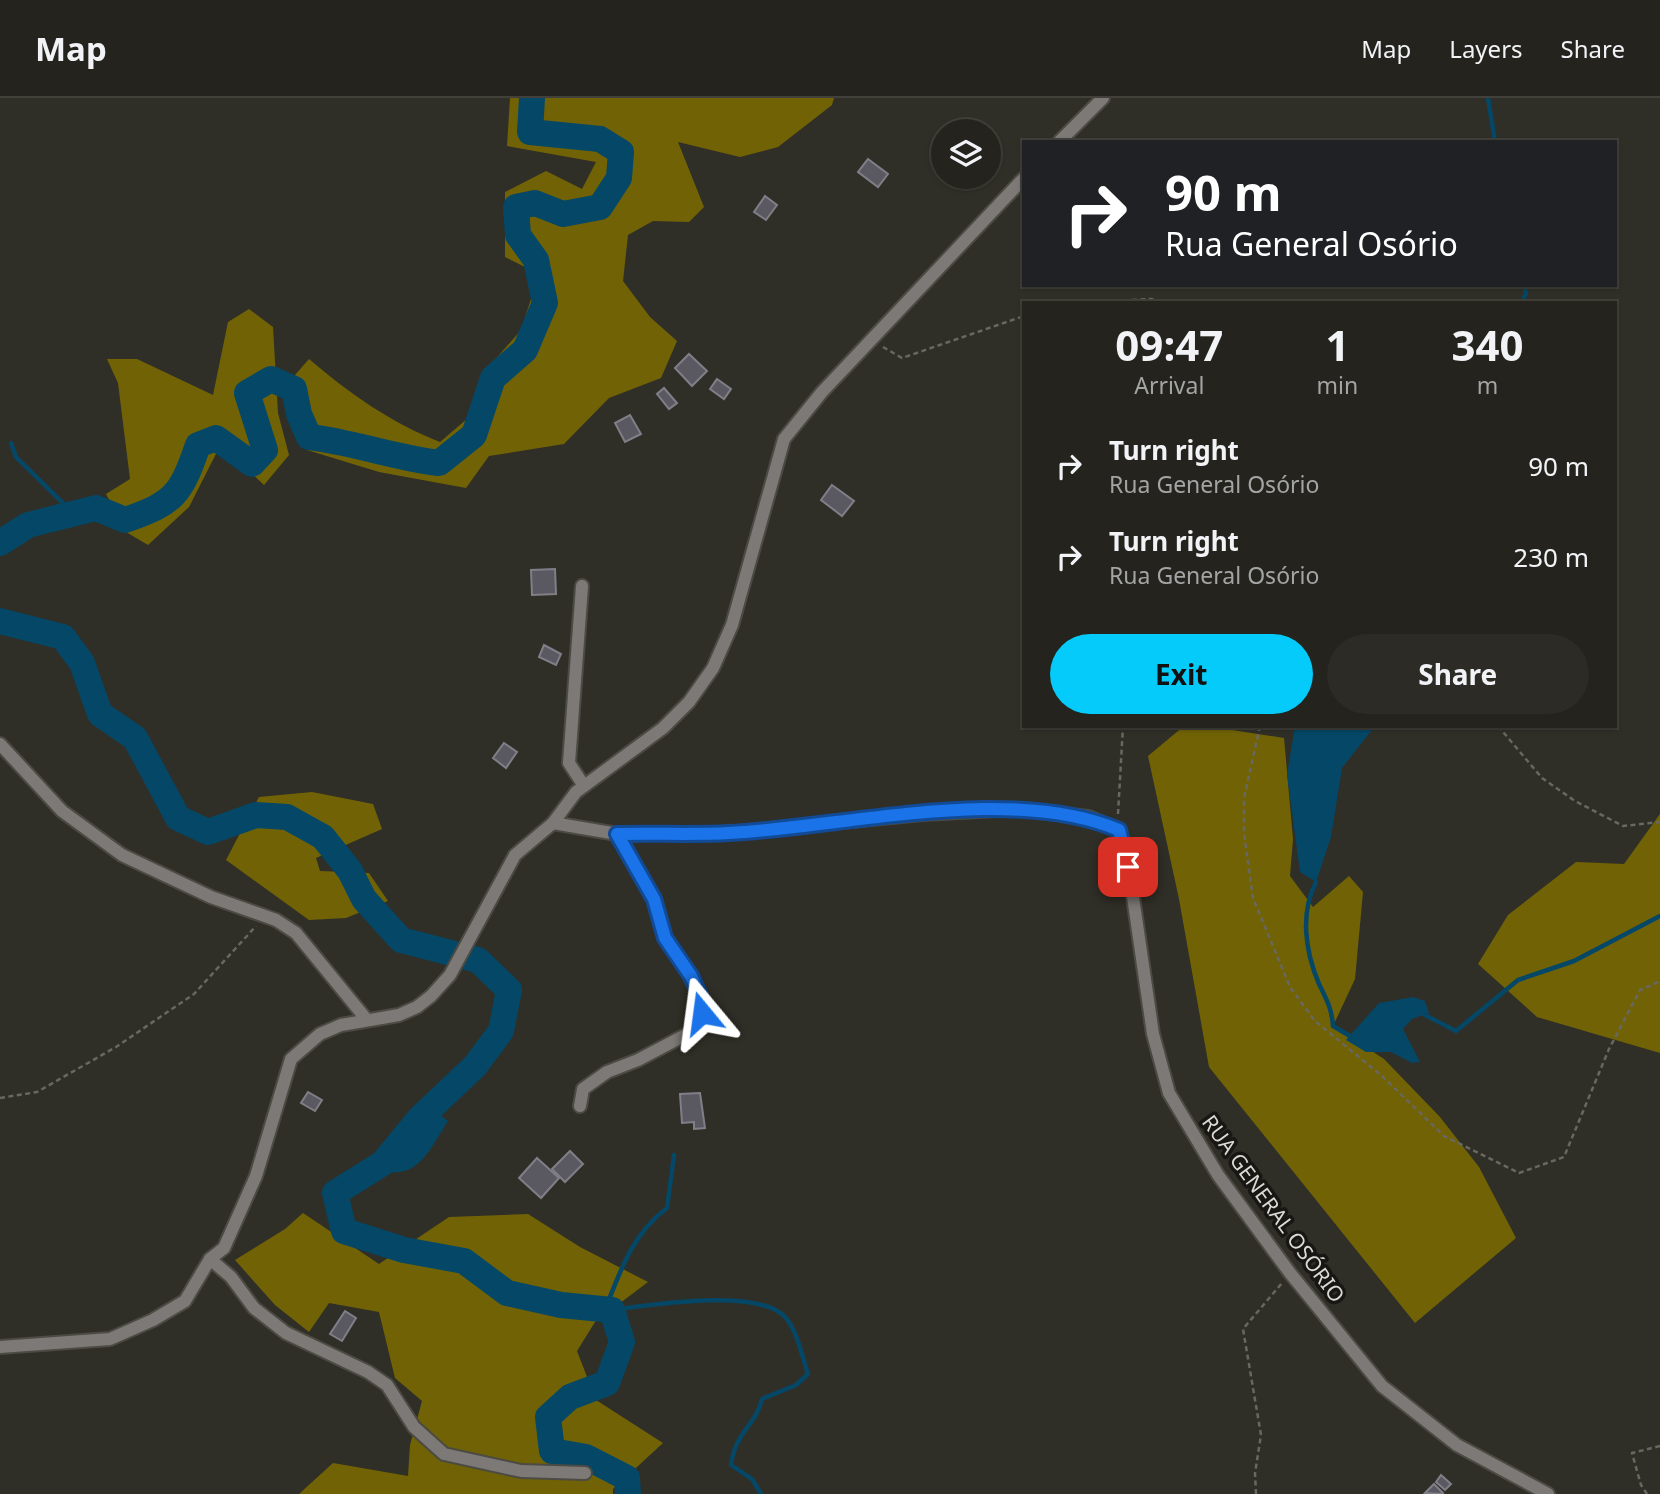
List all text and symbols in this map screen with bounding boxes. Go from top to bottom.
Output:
text: Map [35,26,107,71]
text: Map [1361,32,1411,65]
text: Layers [1449,32,1523,65]
text: Share [1561,32,1625,65]
map controls [931,119,1001,189]
button: layers [931,119,1001,189]
text: 90 m [1165,159,1282,225]
icon: right [1050,168,1141,259]
text: Rua General Osório [1165,222,1458,265]
text: 09:47 [1115,316,1223,373]
text: 1 [1325,316,1349,373]
text: 340 [1452,316,1524,373]
text: Arrival [1134,369,1204,401]
text: min [1317,369,1358,401]
text: m [1477,369,1498,401]
text: Turn right [1109,432,1239,468]
icon: right [1050,447,1088,485]
text: 90 m [1528,448,1589,484]
text: Rua General Osório [1109,468,1319,500]
text: Turn right [1109,523,1239,559]
icon: right [1050,538,1088,576]
text: 230 m [1513,539,1589,575]
text: Rua General Osório [1109,559,1319,591]
button: Exit [1050,634,1313,714]
button: Share [1327,634,1589,714]
pin [1098,837,1158,897]
icon: arrive [1109,848,1147,886]
position arrow [665,976,739,1050]
street label: RUA GENERAL OSÓRIO [1196,1109,1351,1308]

